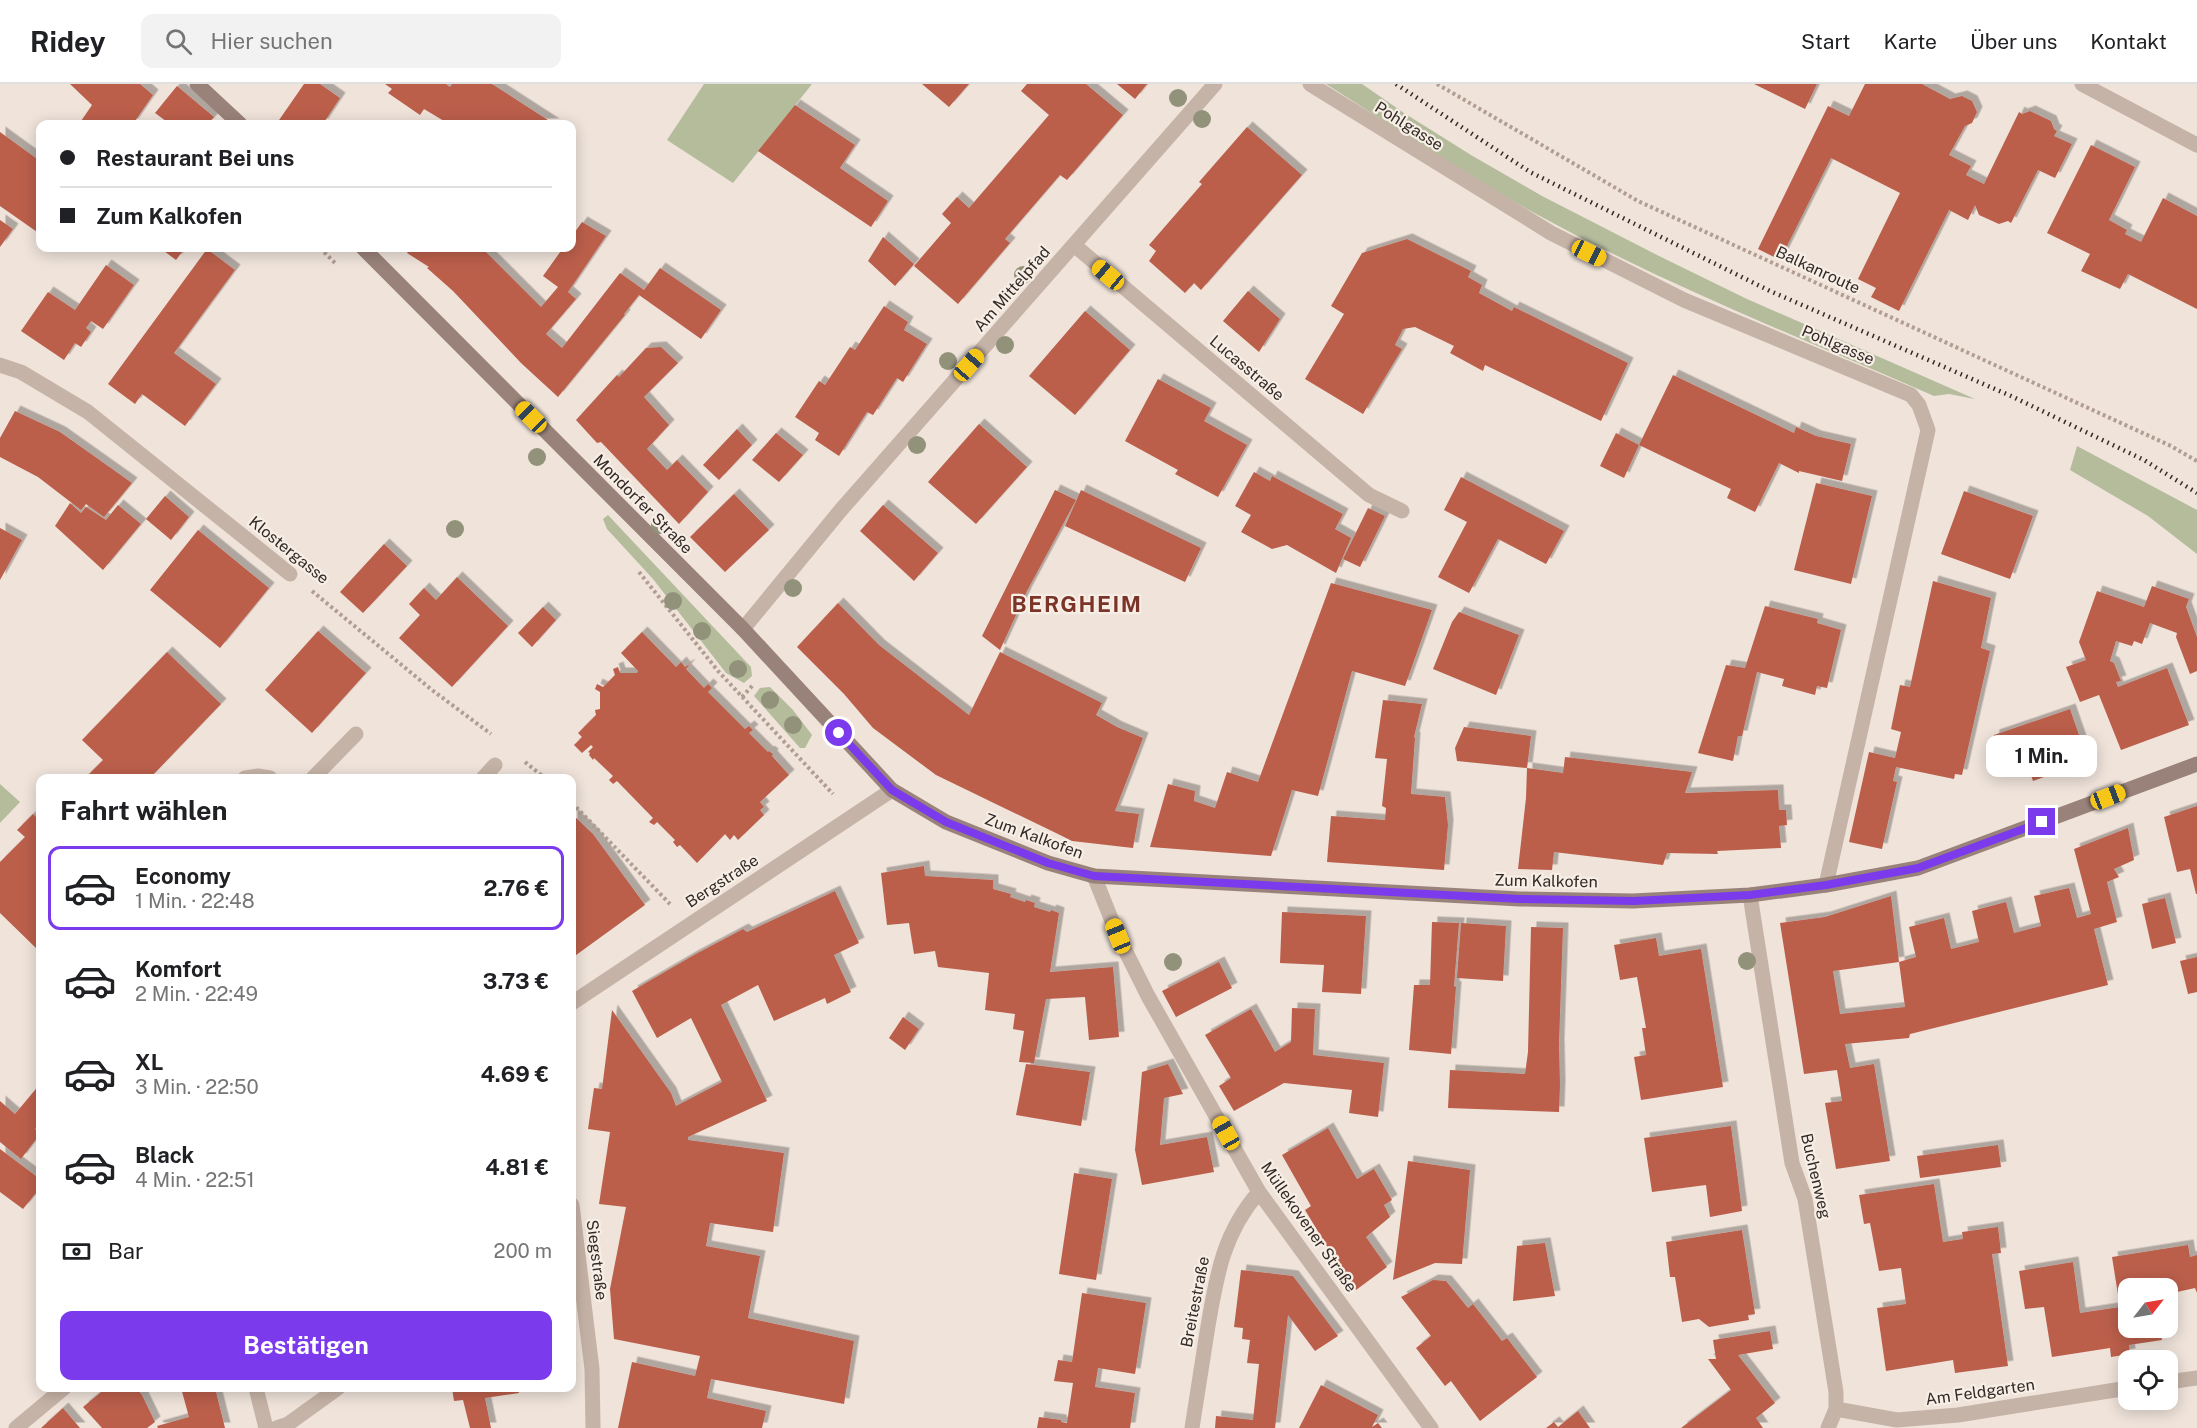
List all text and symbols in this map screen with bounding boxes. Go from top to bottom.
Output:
search box [141,14,561,68]
text: Ridey [30,25,105,58]
icon: search [162,25,195,58]
text: Hier suchen [210,28,333,54]
text: Start [1801,29,1850,54]
text: Karte [1883,29,1937,54]
text: Über uns [1970,29,2057,54]
text: Kontakt [2090,29,2167,54]
street label: Pohlgasse [1371,98,1447,154]
text: Restaurant Bei uns [96,145,294,171]
text: Zum Kalkofen [96,203,242,229]
car [1569,237,1609,269]
street label: Balkanroute [1773,242,1863,298]
street label: Am Mittelpfad [970,243,1054,335]
car [1088,257,1128,293]
street label: Pohlgasse [1799,321,1877,369]
street label: Lucasstraße [1206,331,1288,405]
car [950,346,988,384]
car [512,398,550,436]
street label: Mondorfer Straße [589,450,697,558]
street label: Klostergasse [245,512,333,588]
district label: BERGHEIM [1012,591,1142,617]
route start [825,719,852,746]
callout: 1 Min. [1986,735,2098,777]
text: 1 Min. [2014,744,2069,768]
car [2088,782,2128,812]
text: Fahrt wählen [60,794,228,826]
route end [2028,808,2055,835]
street label: Zum Kalkofen [982,809,1086,863]
street label: Bergstraße [682,850,762,912]
icon: car [63,861,117,915]
text: Economy [135,863,231,889]
street label: Zum Kalkofen [1494,871,1598,891]
text: 2.76 € [484,875,549,901]
text: 1 Min. · 22:48 [135,889,255,913]
car [1103,916,1133,956]
icon: car [63,954,117,1008]
text: Komfort [135,956,222,982]
text: 3.73 € [483,968,549,994]
text: 2 Min. · 22:49 [135,982,258,1006]
icon: car [63,1047,117,1101]
text: XL [135,1049,163,1075]
text: 4.69 € [480,1061,549,1087]
text: 3 Min. · 22:50 [135,1075,259,1099]
car [1209,1113,1243,1153]
street label: Buchenweg [1797,1131,1835,1221]
icon: car [63,1140,117,1194]
text: Black [135,1142,194,1168]
text: 4.81 € [485,1154,549,1180]
street label: Müllekovener Straße [1257,1158,1361,1296]
text: 4 Min. · 22:51 [135,1168,255,1192]
street label: Siegstraße [583,1219,611,1301]
icon: cash [60,1235,93,1268]
text: Bar [108,1238,144,1264]
text: 200 m [494,1239,552,1263]
street label: Breitestraße [1177,1255,1213,1349]
north arrow [2118,1278,2178,1338]
map controls [2118,1278,2178,1410]
button: Bestätigen [60,1311,552,1380]
button: locate [2118,1350,2178,1410]
street label: Am Feldgarten [1924,1375,2036,1409]

